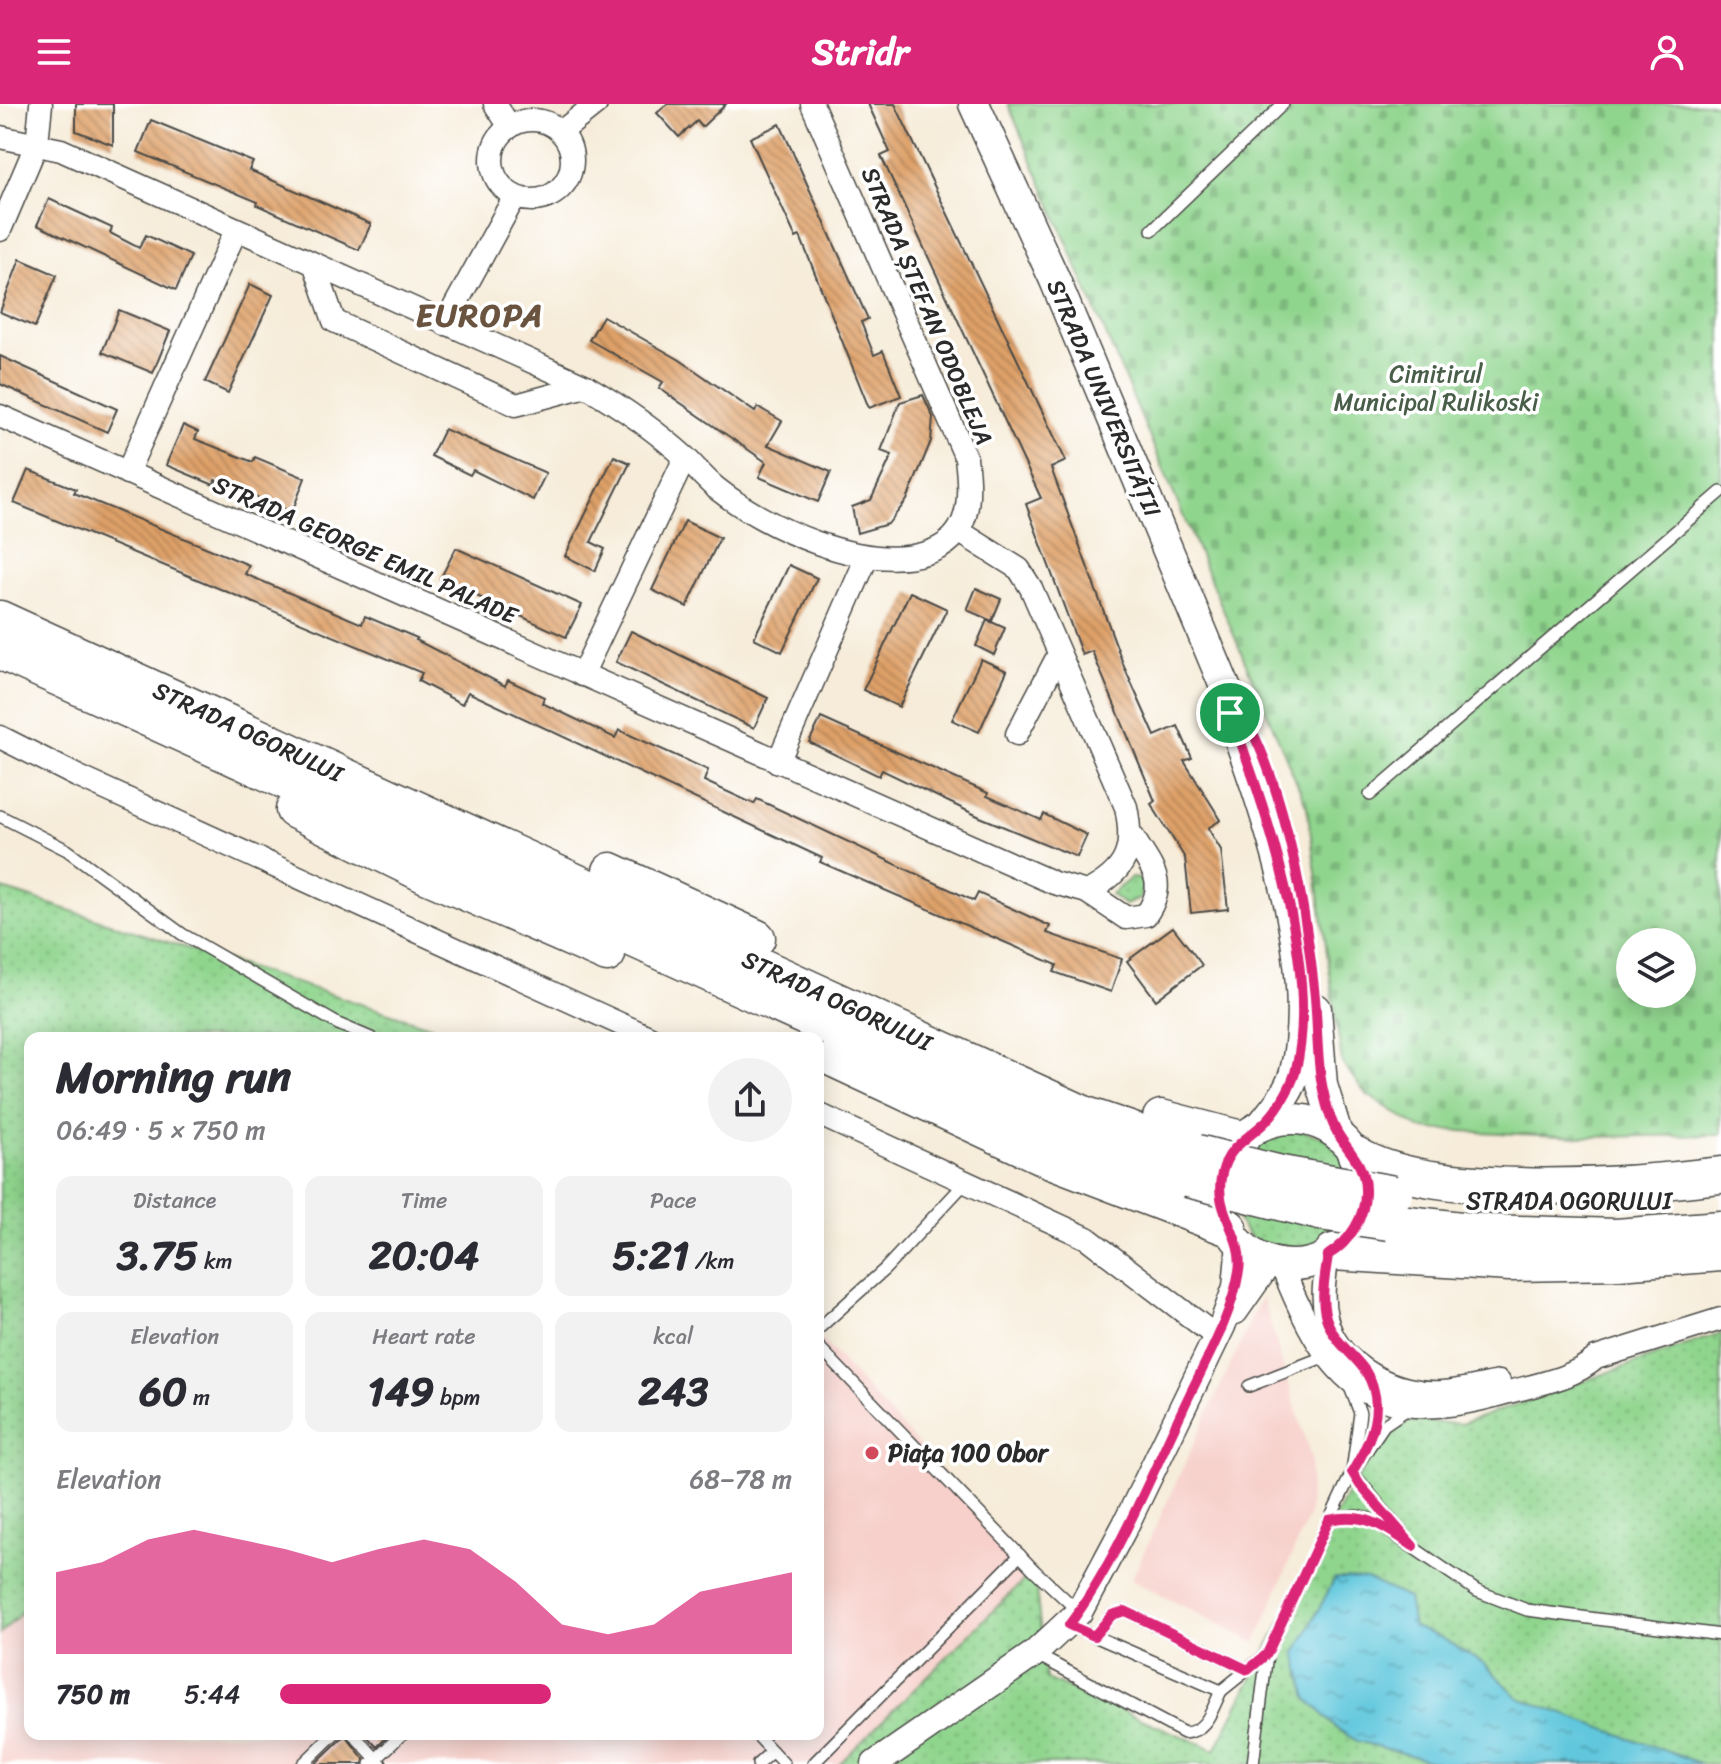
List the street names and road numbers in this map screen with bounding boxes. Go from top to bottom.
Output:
street label: STRADA ȘTEFAN ODOBLEJA [849,160,1005,452]
street label: STRADA UNIVERSITĂȚII [1035,272,1173,524]
street label: STRADA GEORGE EMIL PALADE [206,464,526,637]
street label: STRADA OGORULUI [146,669,352,795]
street label: STRADA OGORULUI [735,938,941,1064]
street label: STRADA OGORULUI [1466,1180,1673,1222]

